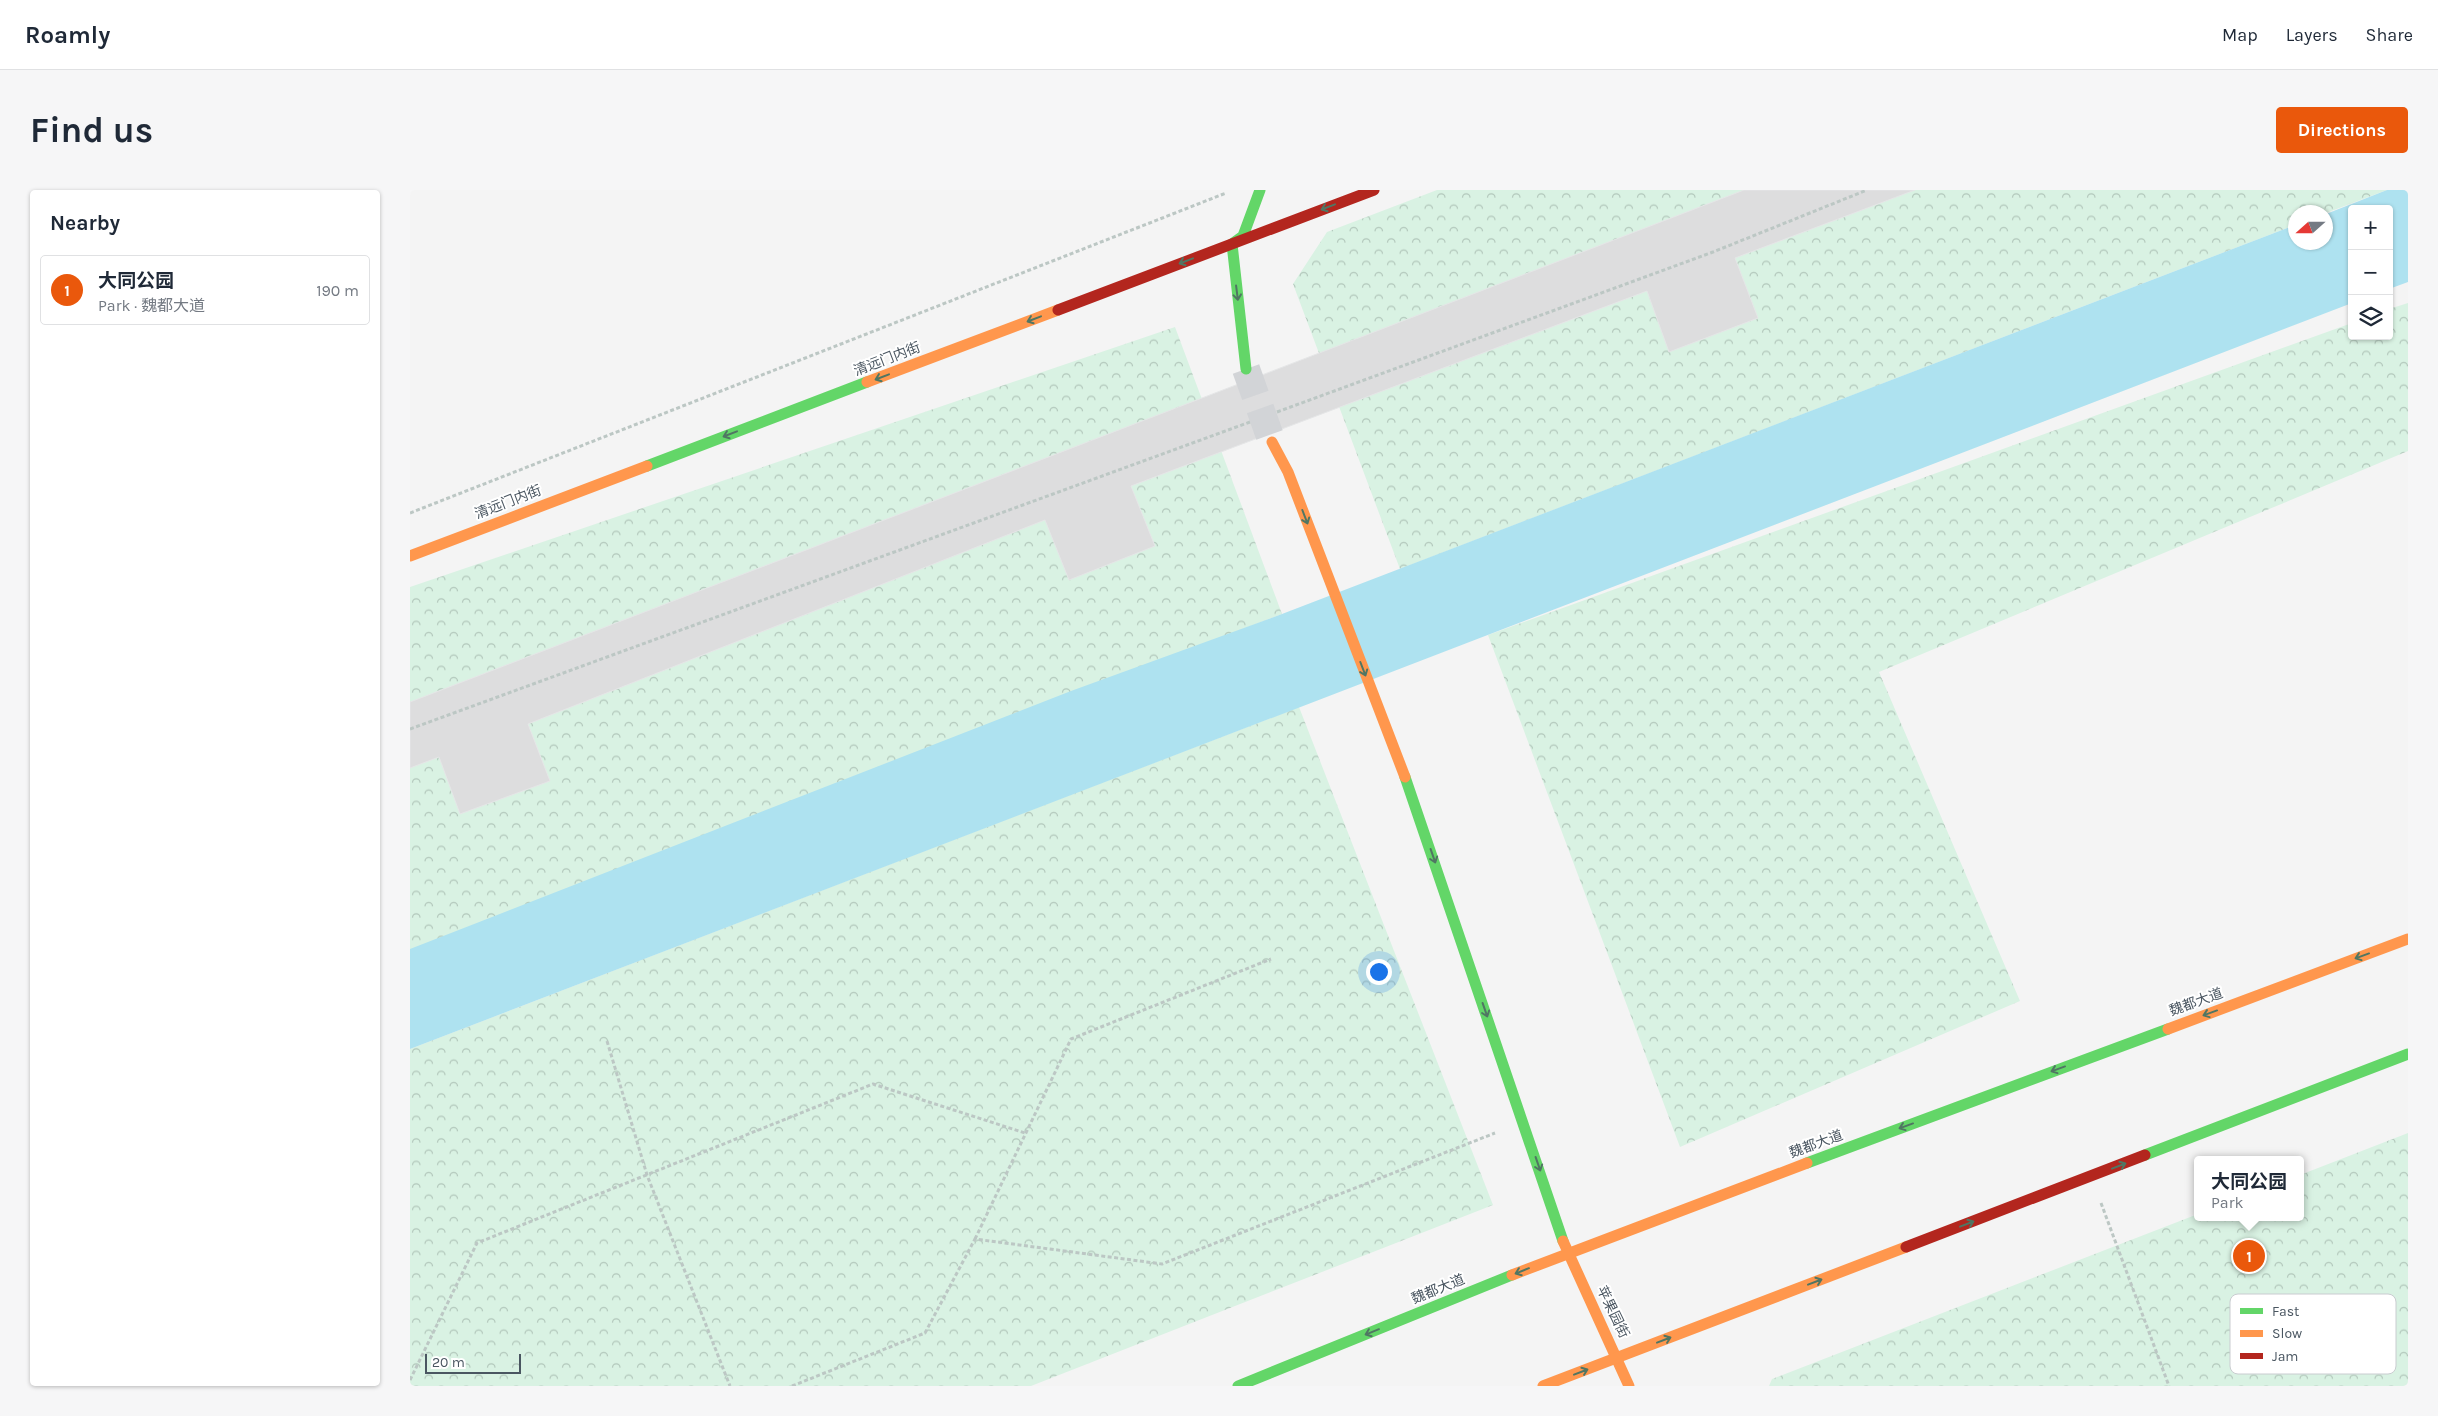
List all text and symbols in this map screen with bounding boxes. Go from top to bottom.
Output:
text: Roamly [25,21,110,49]
text: Map [2222,24,2258,46]
text: Layers [2286,24,2338,46]
text: Share [2366,24,2413,46]
button: Directions [2276,107,2408,153]
text: Find us [30,110,153,151]
one-way arrow [1321,203,1336,212]
north arrow [2288,205,2333,250]
map controls [2348,205,2393,340]
button: + [2348,205,2393,250]
text: Nearby [50,211,120,235]
button: − [2348,250,2393,295]
one-way arrow [1179,257,1194,266]
text: 大同公园 [98,270,174,292]
text: 1 [64,281,70,300]
text: 190 m [316,281,359,300]
one-way arrow [1232,284,1242,300]
button: layers [2348,295,2393,340]
text: Park · 魏都大道 [98,296,205,315]
one-way arrow [1027,315,1042,324]
street label: 清远门内街 [851,339,923,379]
one-way arrow [875,373,890,382]
one-way arrow [723,430,738,439]
street label: 清远门内街 [472,482,544,522]
one-way arrow [1301,509,1310,524]
one-way arrow [1359,661,1368,676]
one-way arrow [1429,848,1438,863]
one-way arrow [2355,952,2371,961]
your location [1366,959,1392,985]
street label: 魏都大道 [2167,984,2225,1020]
one-way arrow [1481,1001,1491,1017]
one-way arrow [2203,1009,2218,1018]
one-way arrow [2051,1065,2066,1074]
one-way arrow [1898,1122,1914,1131]
street label: 魏都大道 [1787,1126,1845,1162]
one-way arrow [1533,1155,1543,1171]
popup [2194,1156,2304,1221]
one-way arrow [2111,1160,2126,1169]
text: 大同公园 [2211,1171,2287,1193]
text: Park [2211,1193,2243,1212]
one-way arrow [1959,1219,1974,1228]
pin: 1 [2233,1237,2265,1275]
one-way arrow [1515,1267,1530,1276]
street label: 魏都大道 [1409,1271,1467,1307]
one-way arrow [1807,1277,1822,1286]
street label: 苹果园街 [1593,1283,1633,1341]
legend [2230,1294,2396,1374]
text: Fast [2272,1303,2299,1320]
text: Slow [2272,1325,2302,1342]
one-way arrow [1365,1328,1380,1337]
one-way arrow [1655,1335,1671,1344]
text: Jam [2272,1348,2298,1365]
scale bar [425,1351,521,1374]
text: 20 m [432,1354,465,1371]
one-way arrow [1573,1367,1588,1376]

